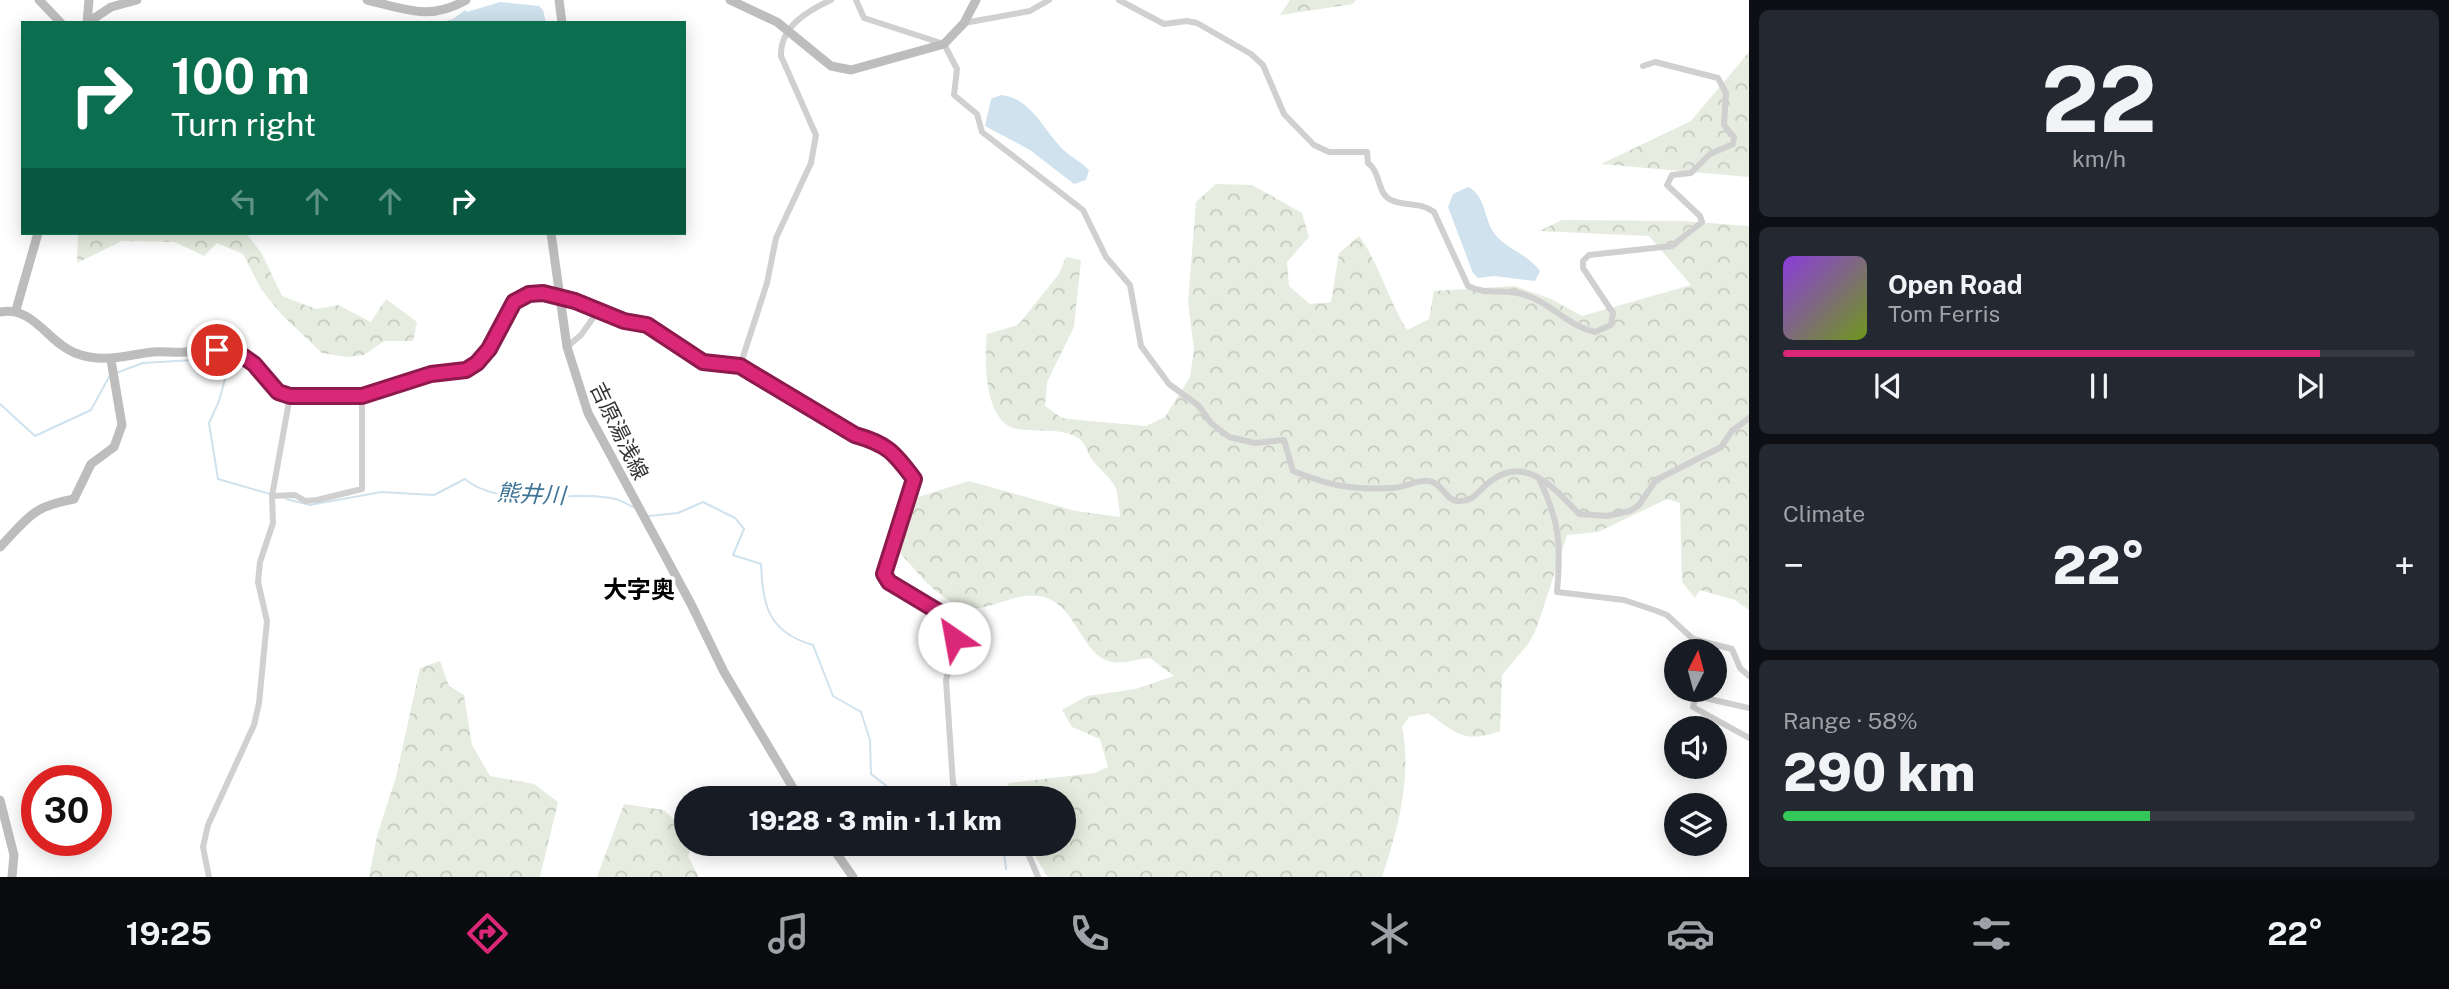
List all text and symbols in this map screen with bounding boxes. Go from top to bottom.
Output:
text: 22 [2041,46,2157,152]
text: 100 m [171,47,310,105]
icon: right [56,49,147,140]
text: Turn right [171,106,316,143]
text: km/h [2072,145,2126,172]
icon: left [225,182,263,220]
icon: ahead [298,182,336,220]
icon: ahead [371,182,409,220]
icon: right [444,182,482,220]
text: Open Road [1888,269,2023,300]
text: Tom Ferris [1888,300,2000,327]
pin [187,320,247,380]
icon: arrive [198,331,236,369]
icon: previous [1869,367,1907,405]
icon: pause [2080,367,2118,405]
icon: next [2291,367,2329,405]
street label: 吉原湯浅線 [585,378,654,483]
water label: 熊井川 [496,478,569,509]
text: Climate [1783,500,1865,527]
text: 22° [2053,535,2145,596]
text: − [1783,543,1804,588]
text: + [2394,543,2415,588]
district label: 大字奥 [603,575,675,603]
position arrow [917,601,991,675]
north arrow [1664,639,1727,702]
map controls [1664,639,1727,856]
text: Range · 58% [1783,707,1918,734]
button: sound [1664,716,1727,779]
text: 290 km [1783,742,1975,803]
speed limit sign: 30 [21,765,112,856]
button: layers [1664,793,1727,856]
text: 19:28 · 3 min · 1.1 km [748,805,1002,836]
icon: directions [463,909,512,958]
icon: music [764,909,813,958]
icon: phone [1065,909,1114,958]
icon: climate [1365,909,1414,958]
icon: car [1666,909,1715,958]
icon: filters [1967,909,2016,958]
text: 19:25 [126,915,212,952]
text: 22° [2267,915,2323,952]

